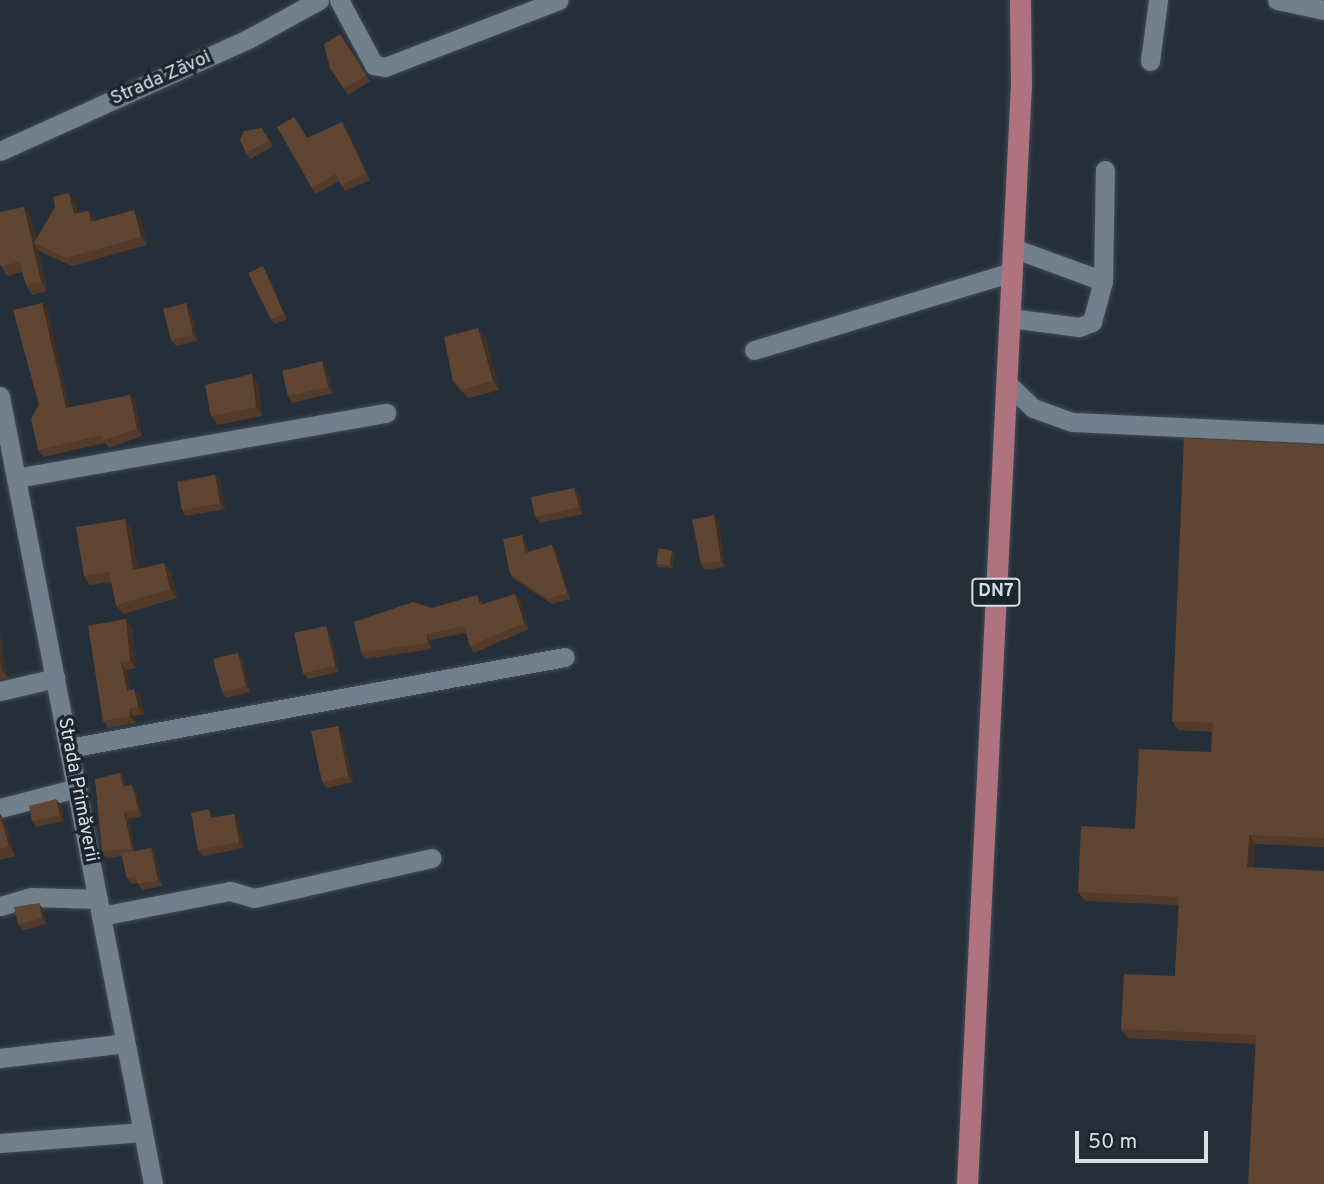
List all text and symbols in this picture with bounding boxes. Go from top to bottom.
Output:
street label: Strada Zăvoi [107,47,215,111]
road number: DN7 [970,578,1022,606]
street label: Strada Primăverii [52,716,102,864]
scale bar [1079,1118,1212,1162]
text: 50 m [1088,1129,1137,1156]

